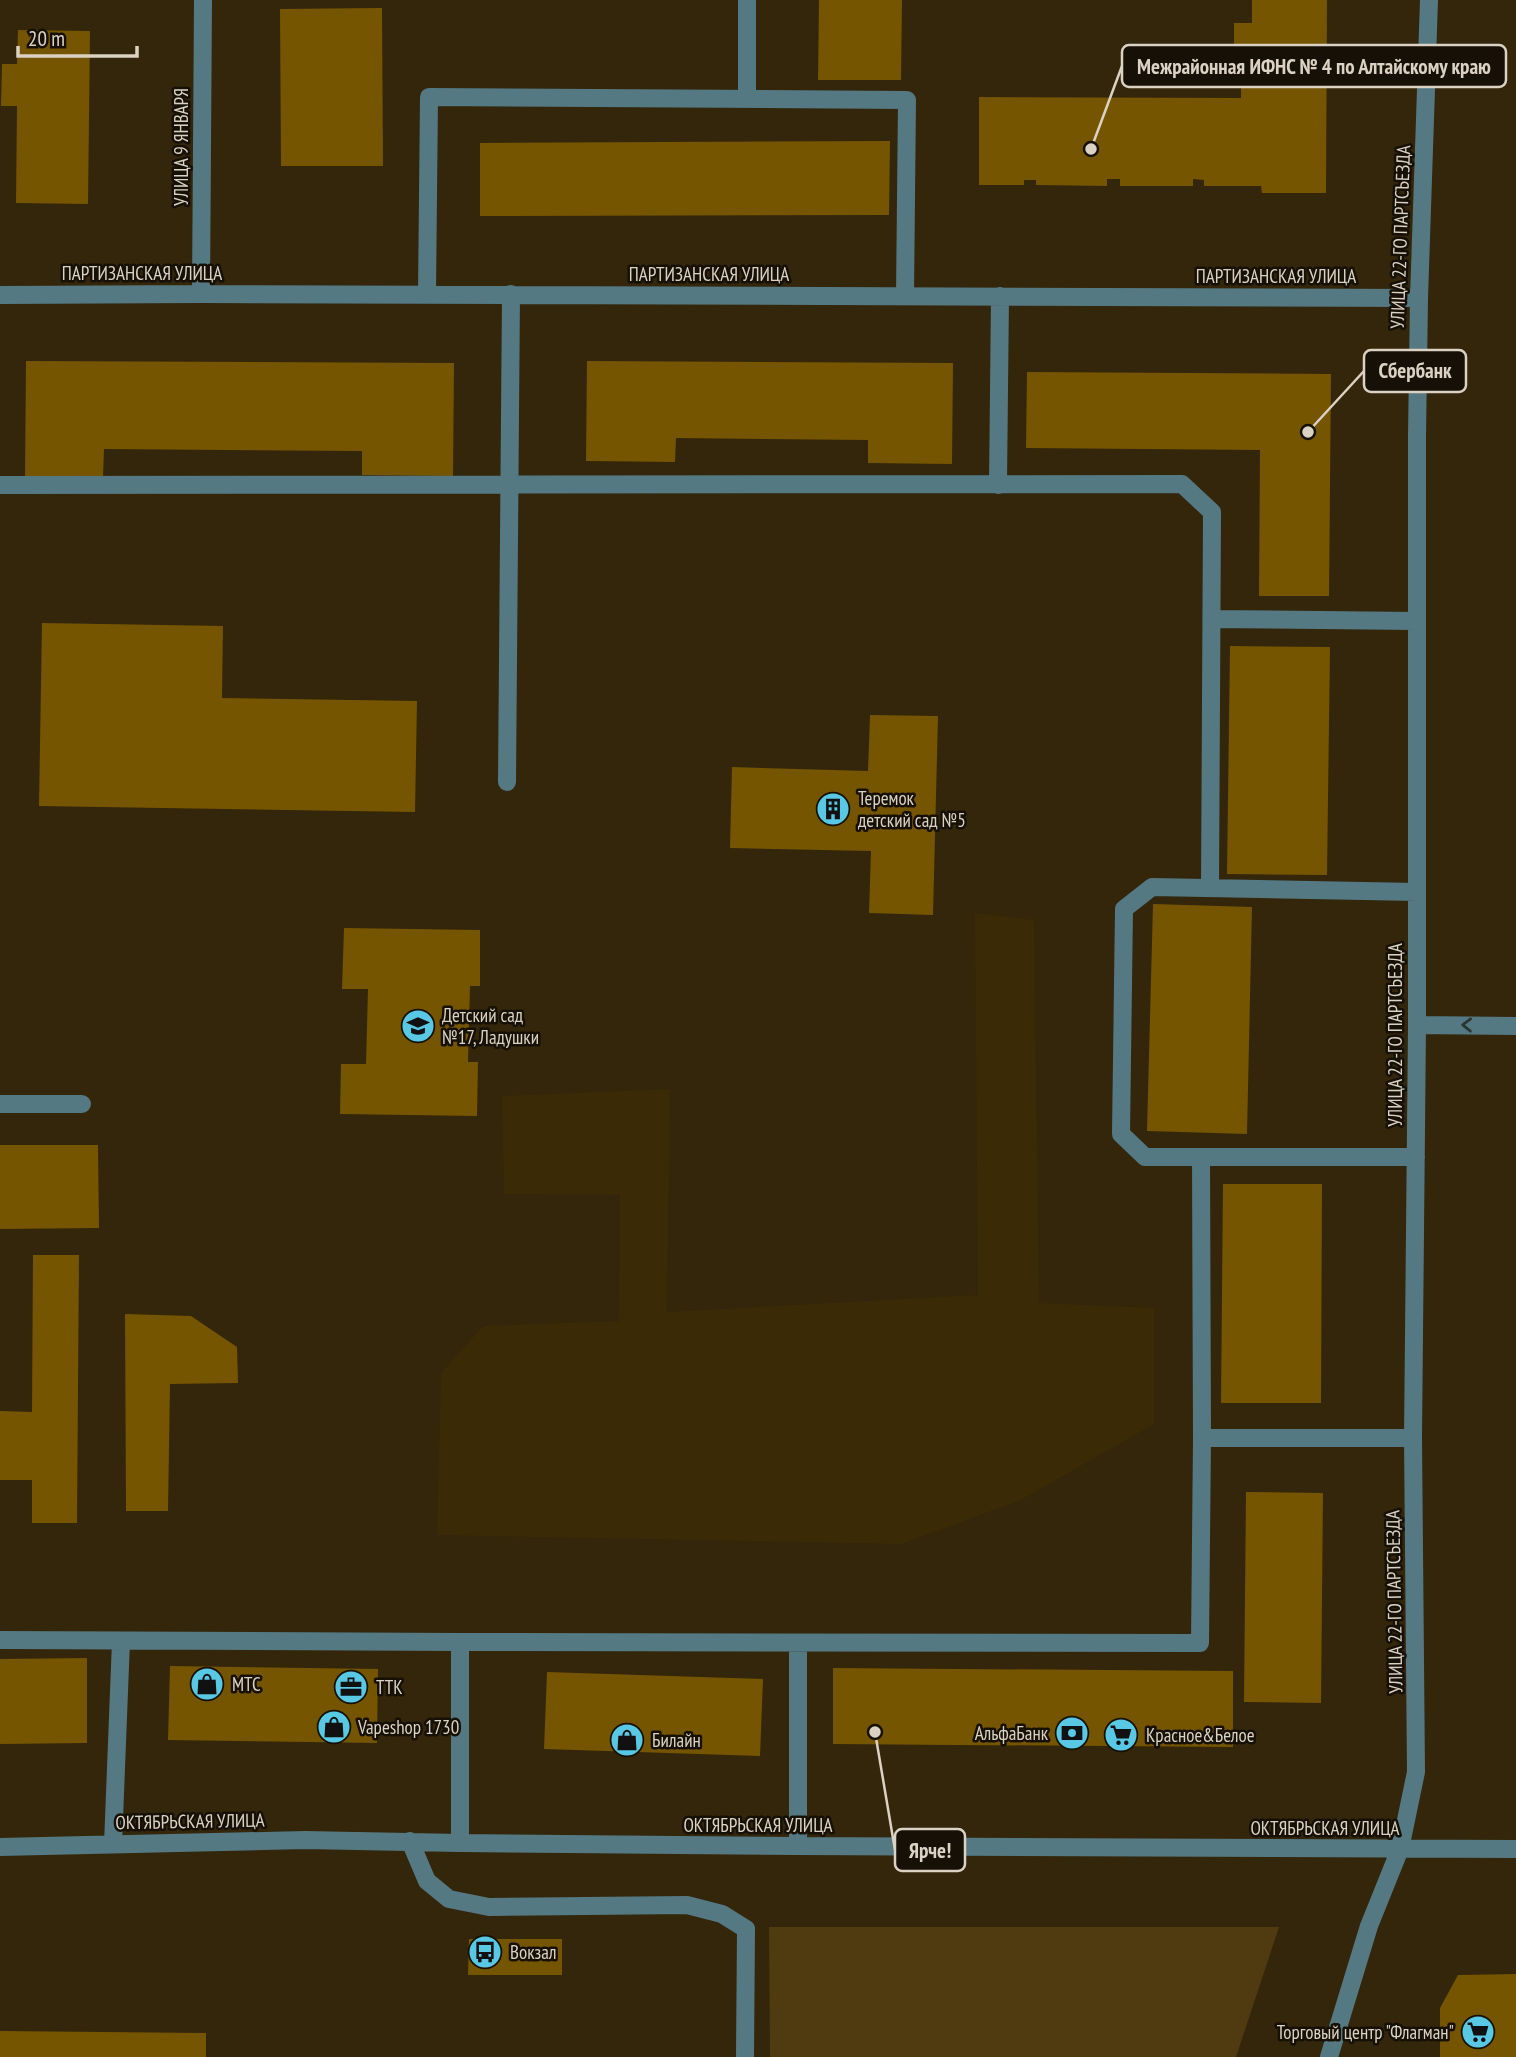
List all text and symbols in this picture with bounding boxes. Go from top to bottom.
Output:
scale bar [18,14,136,58]
text: 20 m [28,25,65,52]
callout: Межрайонная ИФНС № 4 по Алтайскому краю [1122,45,1506,87]
text: Межрайонная ИФНС № 4 по Алтайскому краю [1137,53,1491,80]
street label: УЛИЦА 9 ЯНВАРЯ [169,88,193,206]
street label: УЛИЦА 22-ГО ПАРТСЪЕЗДА [1385,145,1415,329]
street label: ПАРТИЗАНСКАЯ УЛИЦА [62,261,222,285]
street label: ПАРТИЗАНСКАЯ УЛИЦА [629,262,789,286]
street label: ПАРТИЗАНСКАЯ УЛИЦА [1196,264,1356,288]
callout: Сбербанк [1364,350,1466,392]
text: Сбербанк [1378,357,1452,384]
place label: Теремок детский сад №5 [858,786,966,832]
building icon: Теремок детский сад №5 [814,790,852,828]
street label: УЛИЦА 22-ГО ПАРТСЪЕЗДА [1383,943,1407,1127]
place label: Детский сад №17, Ладушки [442,1003,539,1049]
school or university icon: Детский сад №17, Ладушки [399,1007,437,1045]
one-way arrow [1461,1017,1471,1033]
street label: УЛИЦА 22-ГО ПАРТСЪЕЗДА [1380,1510,1408,1694]
shop icon: МТС [188,1665,226,1703]
office icon: ТТК [332,1668,370,1706]
place label: МТС [232,1672,261,1696]
place label: ТТК [376,1675,403,1699]
shop icon: Vapeshop 1730 [315,1708,353,1746]
bank icon: АльфаБанк [1053,1714,1091,1752]
place label: Vapeshop 1730 [357,1715,459,1739]
supermarket icon: Красное&Белое [1102,1716,1140,1754]
shop icon: Билайн [608,1721,646,1759]
place label: АльфаБанк [975,1721,1049,1745]
place label: Красное&Белое [1146,1723,1255,1747]
place label: Билайн [652,1728,701,1752]
street label: ОКТЯБРЬСКАЯ УЛИЦА [115,1808,265,1834]
street label: ОКТЯБРЬСКАЯ УЛИЦА [683,1813,833,1837]
street label: ОКТЯБРЬСКАЯ УЛИЦА [1250,1816,1400,1840]
callout: Ярче! [895,1829,965,1871]
text: Ярче! [909,1837,951,1864]
bus stop icon: Вокзал [466,1933,504,1971]
place label: Вокзал [510,1940,557,1964]
supermarket icon: Торговый центр "Флагман" [1459,2013,1497,2051]
place label: Торговый центр "Флагман" [1277,2020,1454,2044]

